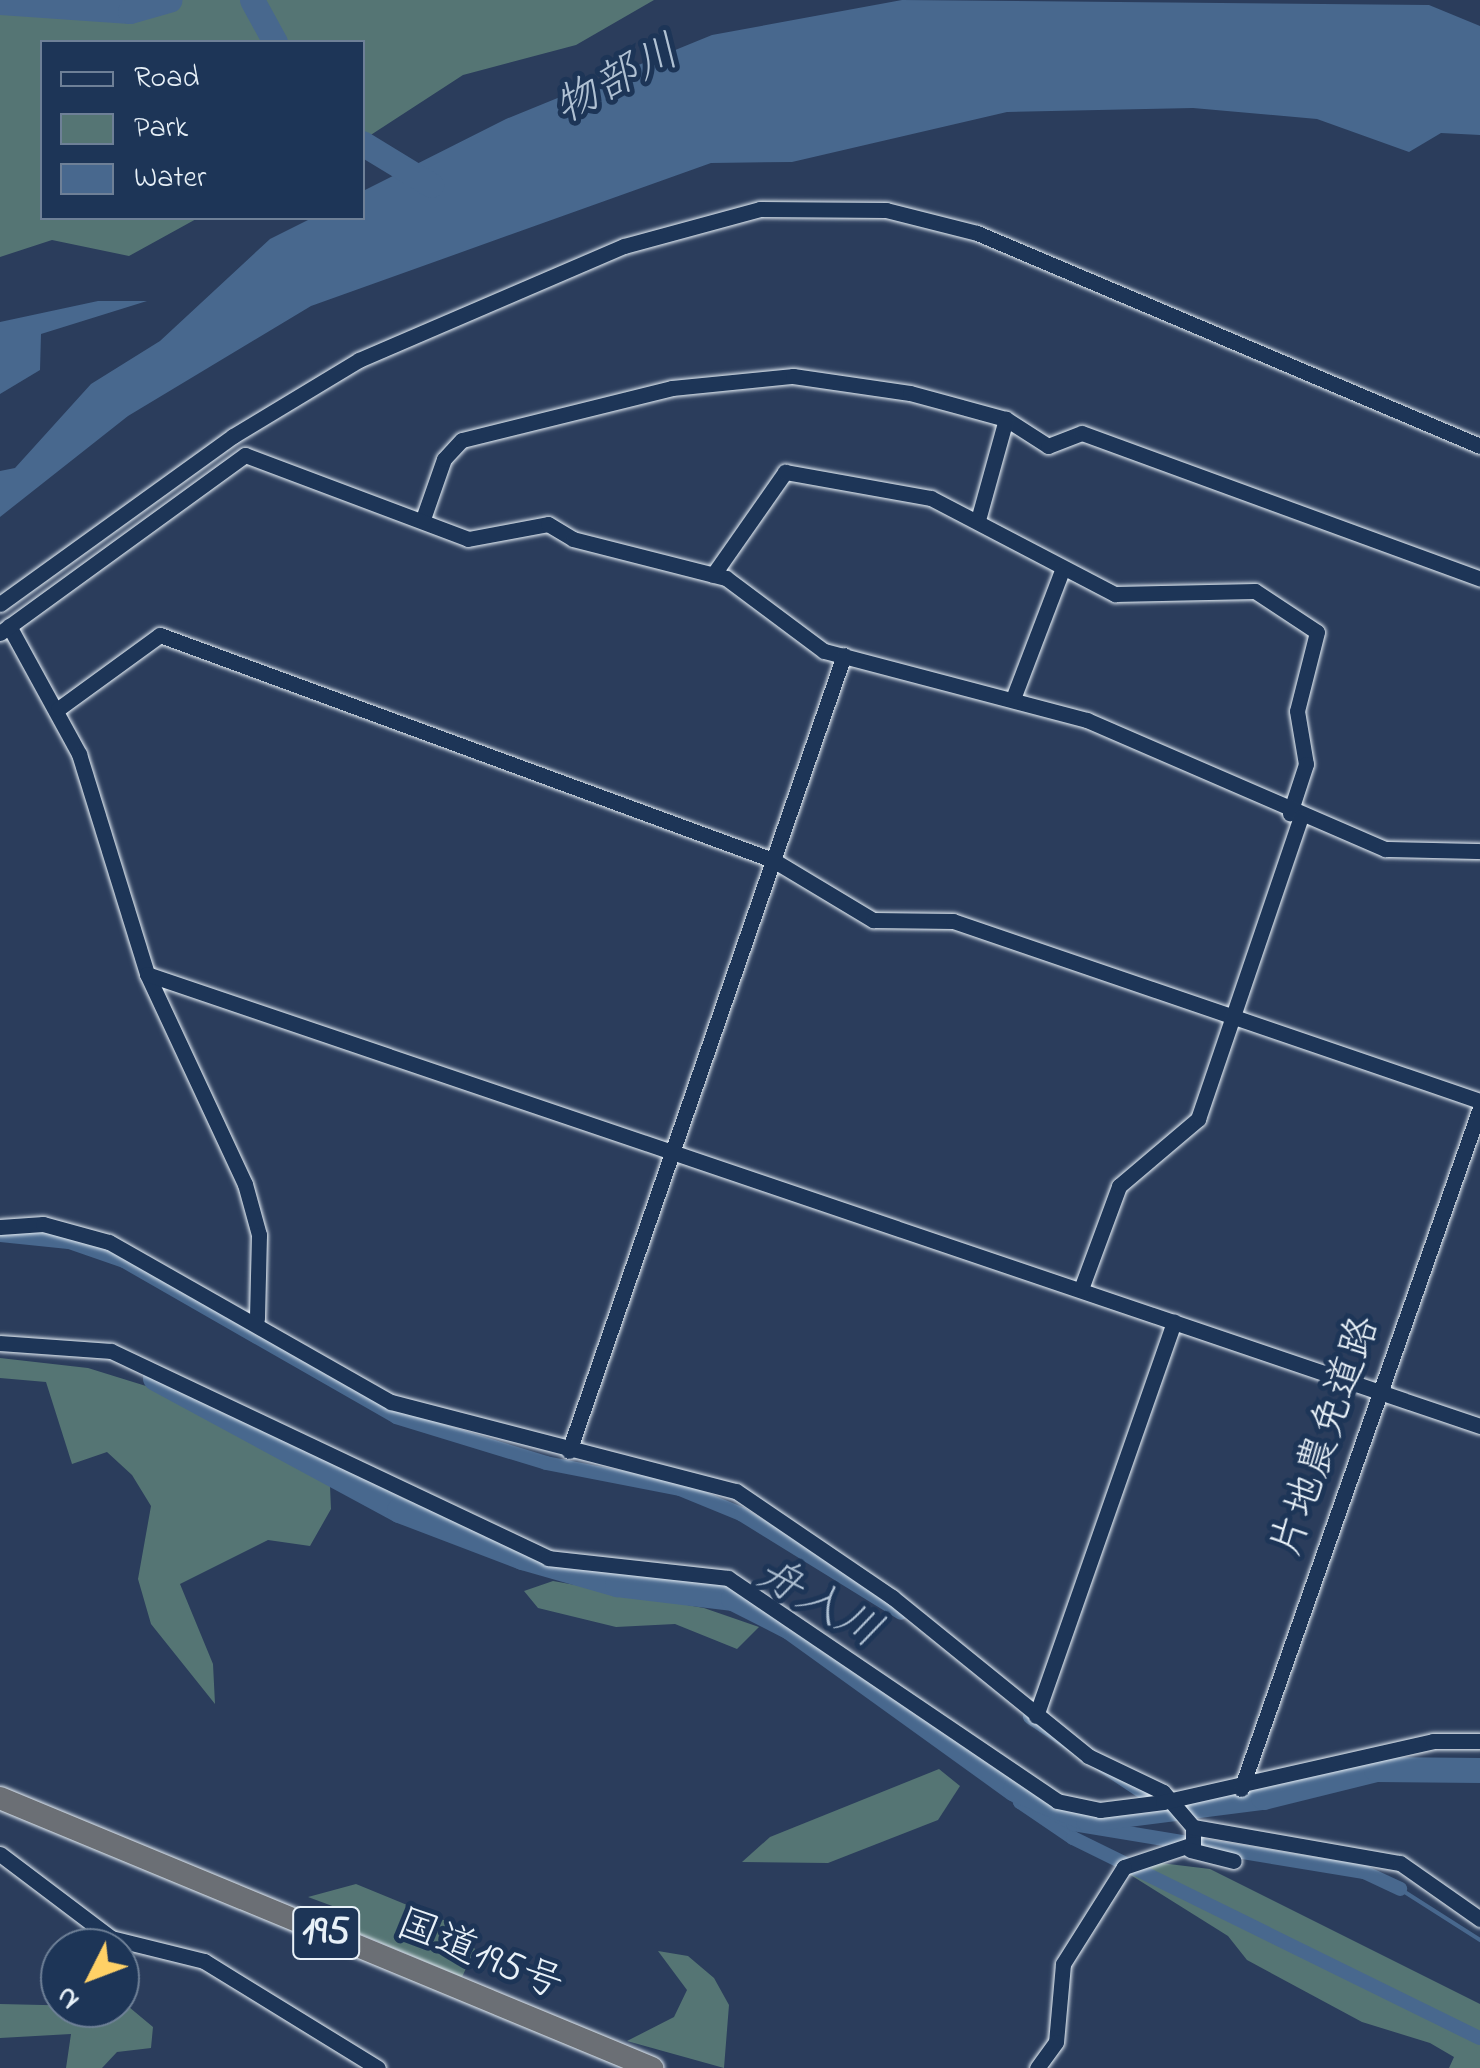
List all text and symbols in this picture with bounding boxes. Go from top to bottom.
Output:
water label: 物部川 [546,26,690,138]
legend [40,40,365,220]
text: Road [134,57,199,101]
text: Park [134,107,188,151]
text: Water [134,157,206,201]
street label: 片地農免道路 [1262,1310,1392,1564]
water label: 舟入川 [746,1548,890,1662]
road number: 195 [291,1898,361,1968]
street label: 国道195号 [388,1900,570,2012]
north arrow [40,1928,140,2028]
text: N [47,1976,90,2018]

